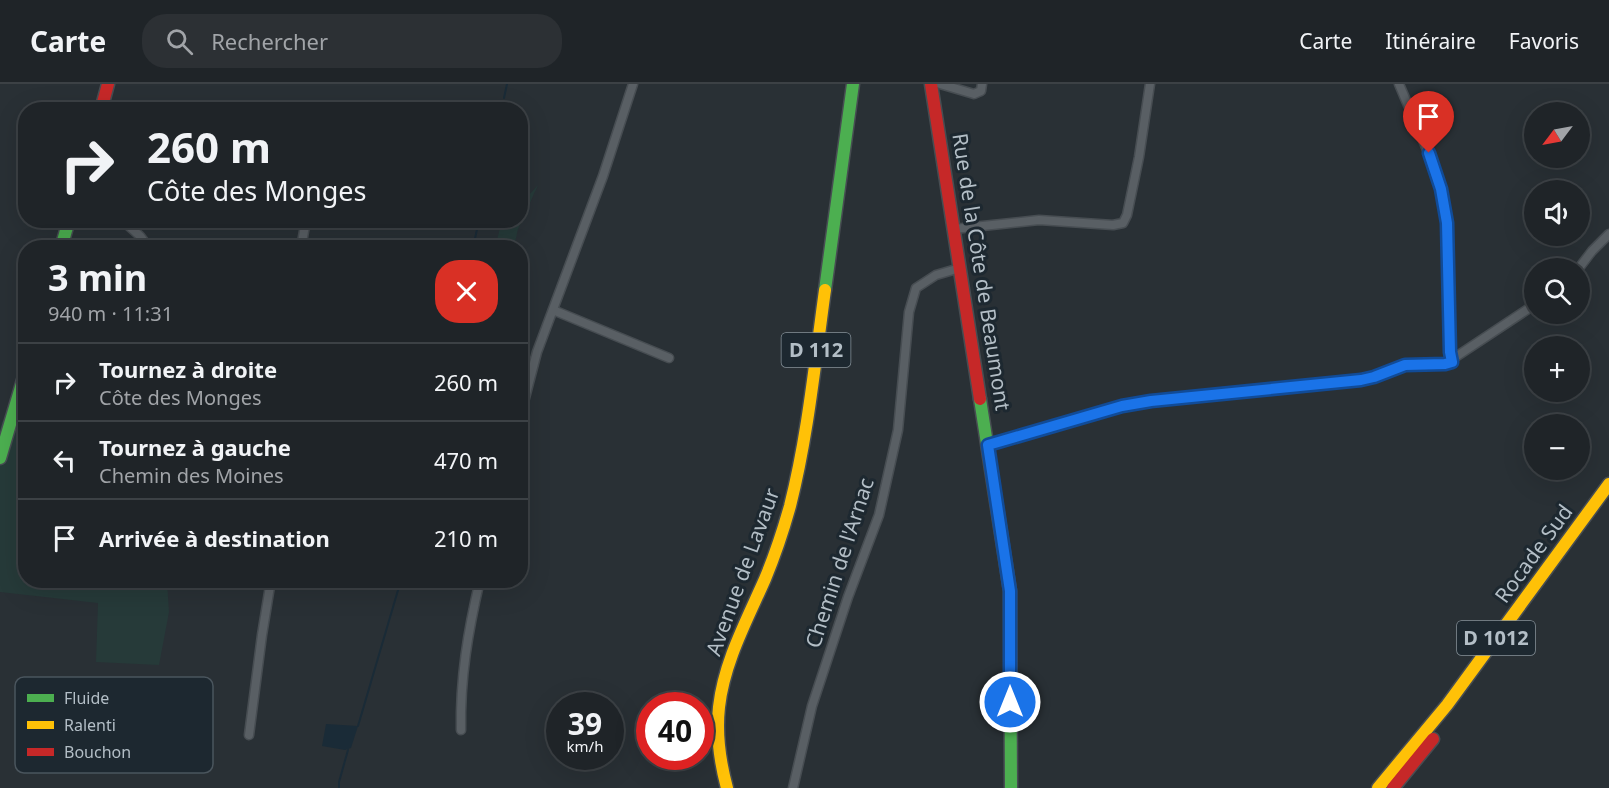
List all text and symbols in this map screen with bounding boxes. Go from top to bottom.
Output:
search box [142,14,562,68]
text: Carte [30,22,106,60]
icon: search [163,25,196,58]
text: Rechercher [211,26,328,56]
text: Carte [1299,27,1352,55]
text: Itinéraire [1385,27,1476,55]
text: Favoris [1509,27,1579,55]
pin [1403,91,1454,153]
icon: arrive [1412,100,1445,133]
north arrow [1524,102,1590,168]
map controls [1524,102,1590,480]
text: 260 m [147,118,271,175]
icon: right [48,126,126,204]
street label: Rue de la Côte de Beaumont [946,131,1018,413]
text: Côte des Monges [147,172,366,209]
button: sound [1524,180,1590,246]
text: 3 min [48,253,147,302]
button: search [1524,258,1590,324]
button: close [435,260,498,323]
text: 940 m · 11:31 [48,300,173,327]
road number: D 112 [782,333,850,367]
button: + [1524,336,1590,402]
text: Tournez à droite [99,354,277,384]
icon: right [48,366,81,399]
text: 260 m [434,367,498,397]
text: Côte des Monges [99,384,262,411]
button: − [1524,414,1590,480]
text: Tournez à gauche [99,432,291,462]
icon: left [48,444,81,477]
text: 470 m [434,445,498,475]
text: Chemin des Moines [99,462,284,489]
street label: Chemin de l'Arnac [798,474,880,651]
street label: Avenue de Lavaur [699,484,785,659]
street label: Rocade Sud [1488,499,1578,608]
icon: arrive [48,522,81,555]
text: Arrivée à destination [99,523,330,553]
text: 210 m [434,523,498,553]
road number: D 1012 [1457,621,1535,655]
position arrow [978,670,1042,734]
legend [15,677,213,773]
text: Fluide [64,687,109,709]
speed limit sign: 40 [636,692,714,770]
text: 39 [568,703,602,744]
text: Ralenti [64,714,116,736]
text: km/h [567,736,603,756]
text: Bouchon [64,741,131,763]

